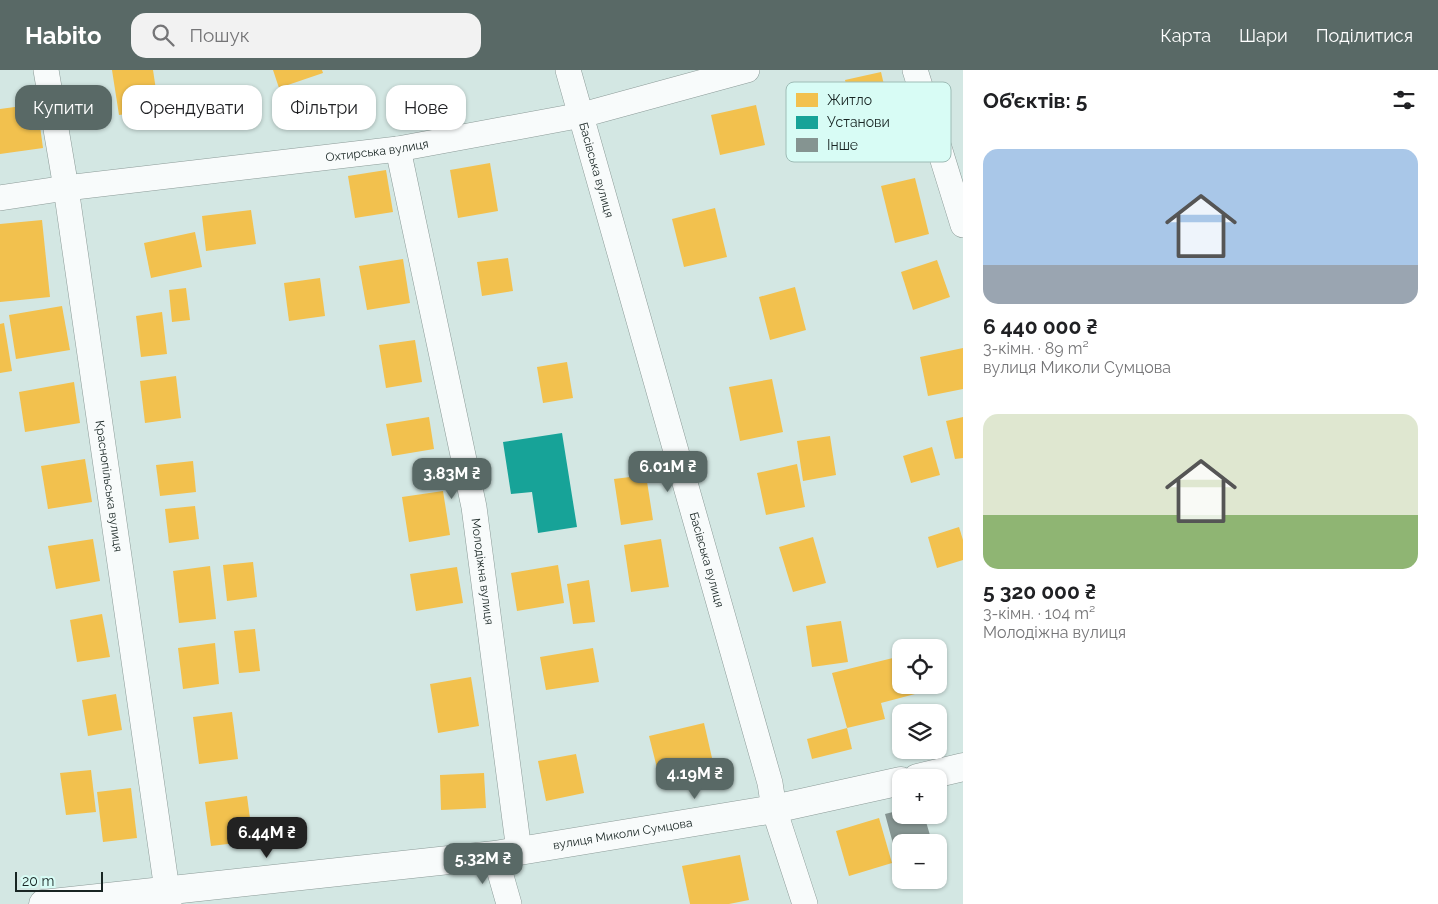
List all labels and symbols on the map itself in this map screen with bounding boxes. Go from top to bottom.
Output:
legend [786,82,951,162]
text: Житло [827,92,872,108]
text: Установи [827,114,890,130]
street label: Басівська вулиця [576,121,616,219]
street label: Охтирська вулиця [325,137,430,164]
text: Інше [827,137,858,153]
street label: Краснопільська вулиця [93,420,125,553]
pin: 6.01M ₴ [622,450,714,493]
pin: 3.83M ₴ [406,458,498,500]
street label: Басівська вулиця [687,510,727,609]
street label: Молодіжна вулиця [469,517,496,626]
pin: 4.19M ₴ [649,758,741,800]
pin: 6.44M ₴ [221,816,313,859]
street label: вулиця Миколи Сумцова [552,816,693,852]
pin: 5.32M ₴ [437,842,529,885]
scale bar [15,869,102,892]

